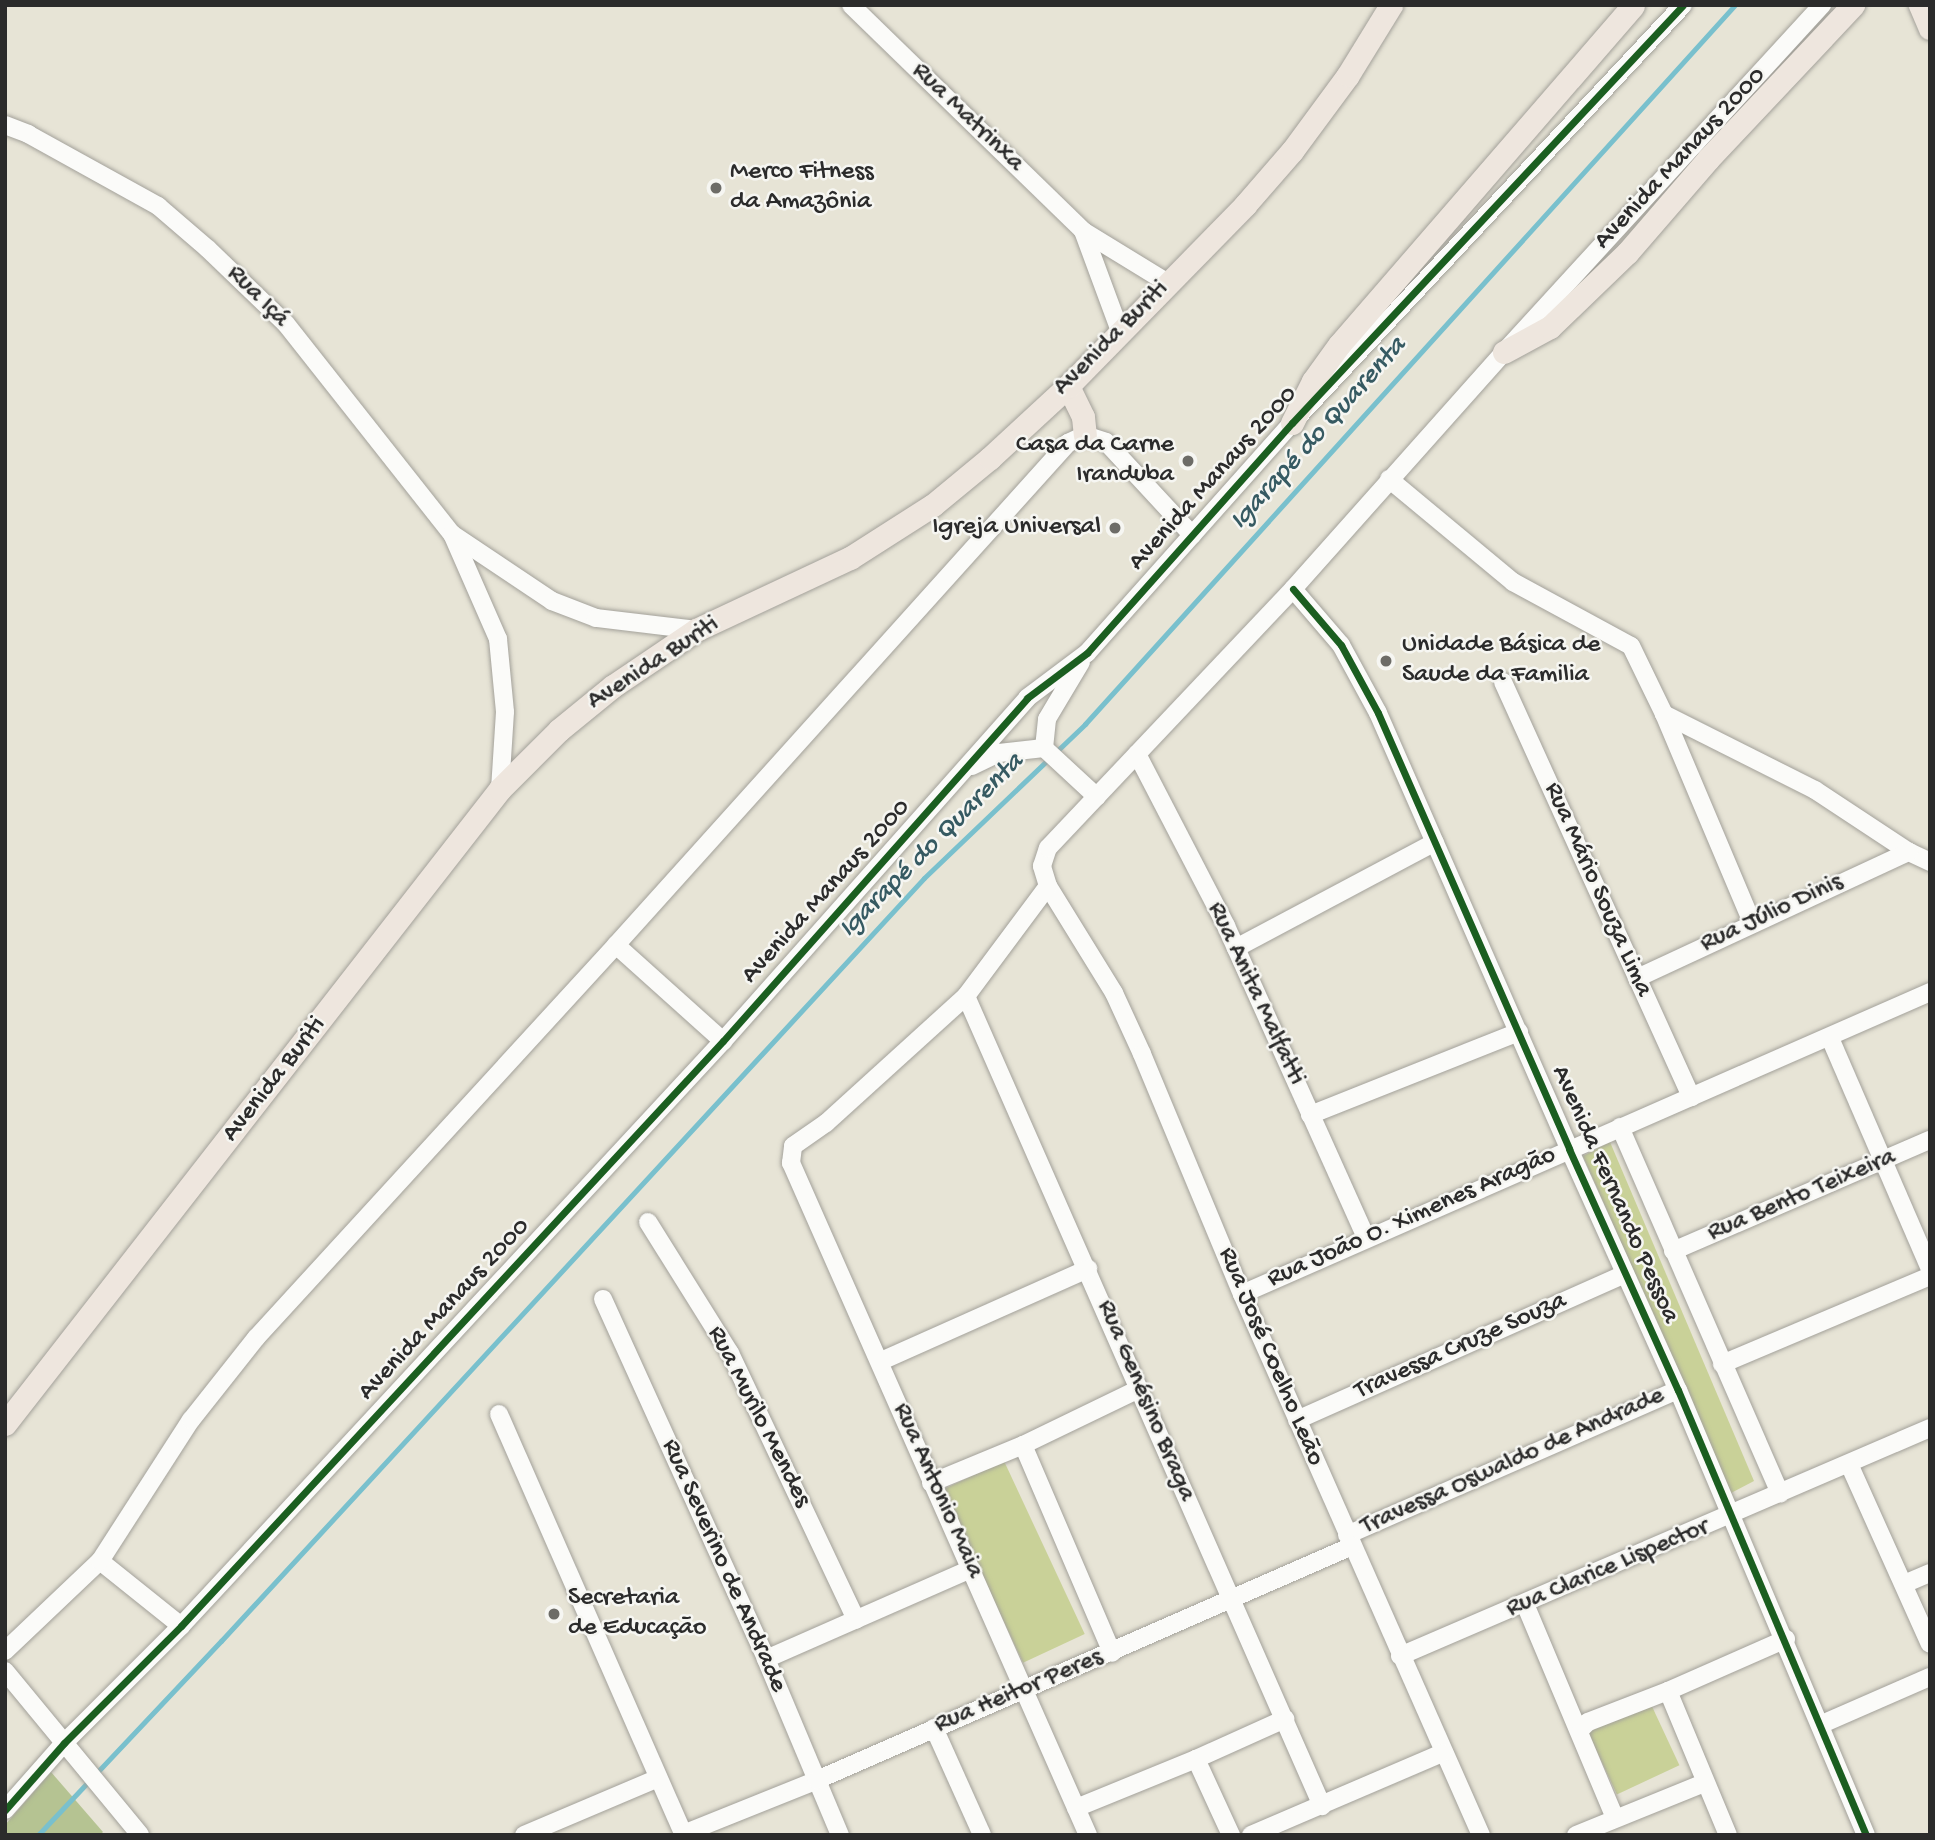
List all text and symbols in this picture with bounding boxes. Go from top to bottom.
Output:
street label: Rua Matrinxa [904,56,1030,180]
street label: Avenida Manaus 2000 [1588,61,1774,257]
place label: Merco Fitness da Amazônia [730,157,874,218]
marker: Merco Fitness da Amazônia [708,180,724,196]
street label: Rua Içá [219,259,295,335]
street label: Avenida Buriti [1048,275,1176,403]
water label: Igarapé do Quarenta [1223,331,1415,537]
street label: Avenida Manaus 2000 [1123,380,1305,578]
place label: Casa da Carne Iranduba [1016,430,1174,492]
marker: Casa da Carne Iranduba [1180,453,1196,469]
place label: Igreja Universal [932,512,1101,544]
marker: Igreja Universal [1107,520,1123,536]
street label: Avenida Buriti [582,610,726,718]
place label: Unidade Básica de Saude da Familia [1402,630,1600,692]
marker: Unidade Básica de Saude da Familia [1376,651,1396,671]
water label: Igarapé do Quarenta [832,746,1032,946]
street label: Rua Mário Souza Lima [1536,778,1658,1002]
street label: Avenida Manaus 2000 [736,793,918,991]
street label: Rua Júlio Dinis [1696,867,1848,961]
street label: Rua Anita Malfatti [1199,898,1311,1090]
street label: Avenida Buriti [216,1011,334,1149]
street label: Avenida Fernando Pessoa [1543,1061,1685,1329]
street label: Rua João O. Ximenes Aragão [1263,1140,1561,1296]
street label: Rua Bento Teixeira [1703,1142,1901,1250]
street label: Avenida Manaus 2000 [352,1212,538,1408]
street label: Rua José Coelho Leão [1210,1243,1330,1471]
street label: Travessa Cruze Souza [1350,1286,1572,1408]
street label: Rua Genésino Braga [1089,1296,1201,1506]
street label: Rua Murilo Mendes [699,1321,817,1513]
street label: Travessa Oswaldo de Andrade [1357,1381,1669,1543]
street label: Rua Antonio Maia [884,1399,990,1583]
street label: Rua Severino de Andrade [653,1435,793,1697]
street label: Rua Clarice Lispector [1502,1512,1714,1626]
place label: Secretaria de Educação [568,1583,706,1644]
marker: Secretaria de Educação [546,1606,562,1622]
street label: Rua Heitor Peres [930,1643,1108,1741]

